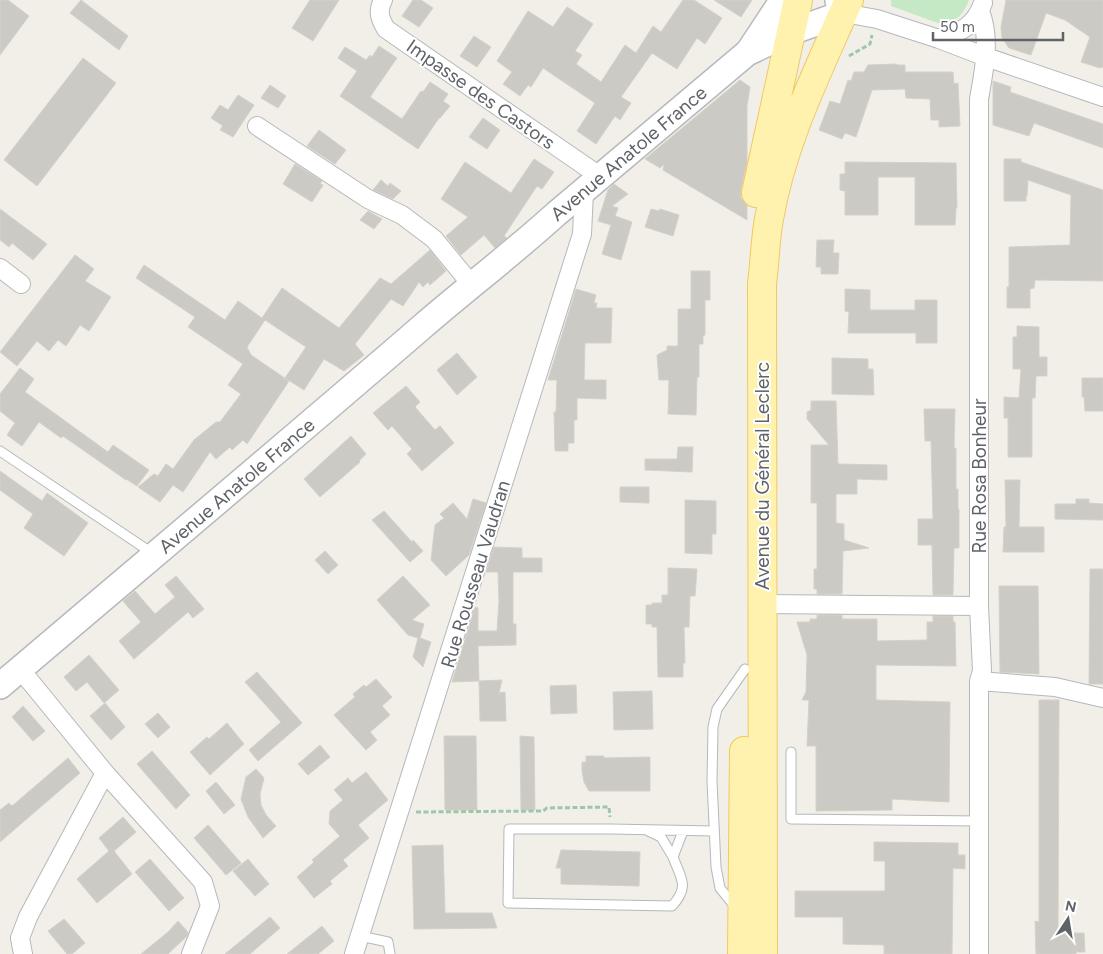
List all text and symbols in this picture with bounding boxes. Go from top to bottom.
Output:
scale bar [933,10,1063,42]
text: 50 m [940,18,975,36]
street label: Impasse des Castors [402,35,559,154]
street label: Avenue Anatole France [546,81,711,226]
street label: Avenue du Général Leclerc [751,362,774,590]
street label: Rue Rosa Bonheur [968,398,991,553]
street label: Avenue Anatole France [154,413,319,558]
street label: Rue Rousseau Vaudran [436,478,515,671]
north arrow [1043,894,1093,944]
text: N [1064,897,1078,916]

